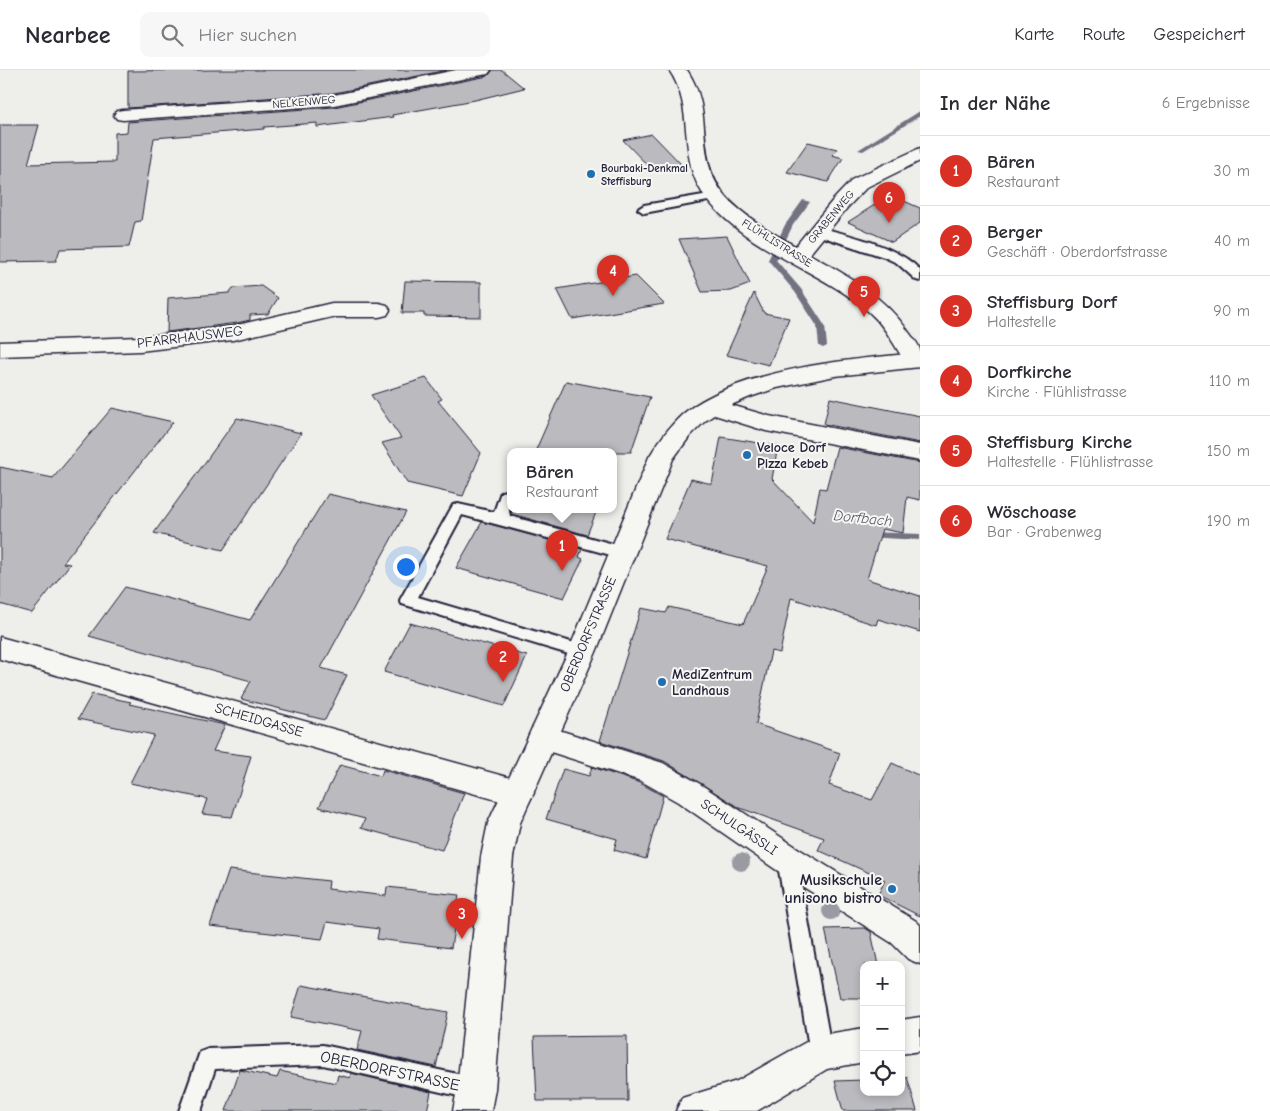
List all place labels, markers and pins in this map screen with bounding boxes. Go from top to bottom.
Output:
place label: Bourbaki-Denkmal Steffisburg [601,162,688,188]
marker: Bourbaki-Denkmal Steffisburg [585,168,597,180]
pin: 6 [873,182,905,223]
pin: 4 [597,255,629,296]
pin: 5 [848,276,880,317]
place label: Veloce Dorf Pizza Kebeb [757,439,828,472]
marker: Veloce Dorf Pizza Kebeb [741,449,753,461]
pin: 1 [546,530,578,571]
pin: 2 [487,641,519,682]
place label: MediZentrum Landhaus [672,666,752,699]
marker: MediZentrum Landhaus [656,676,668,688]
place label: Musikschule unisono bistro [785,871,882,907]
marker: Musikschule unisono bistro [886,883,898,895]
pin: 3 [446,898,478,939]

